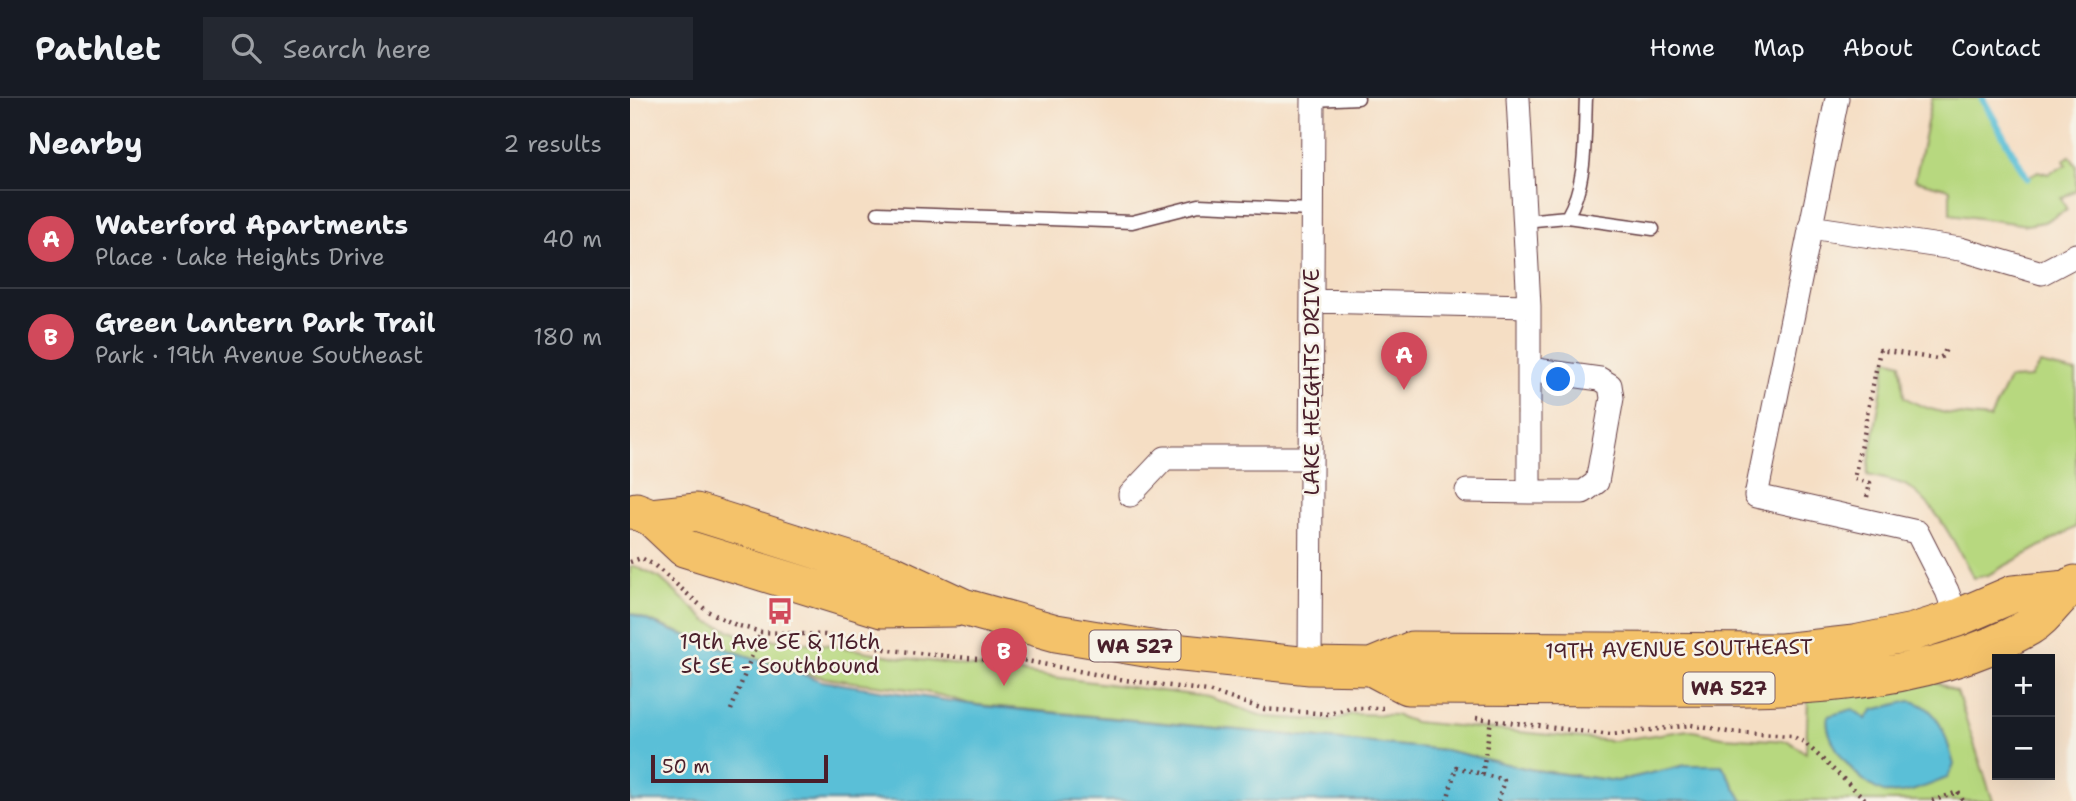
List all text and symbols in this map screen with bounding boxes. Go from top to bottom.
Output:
search box [203,17,693,80]
text: Pathlet [35,26,161,71]
icon: search [227,29,265,67]
text: Search here [283,31,431,66]
text: Home [1649,32,1715,64]
text: Map [1753,32,1805,64]
text: About [1843,32,1913,64]
text: Contact [1951,32,2041,64]
text: Nearby [28,123,143,164]
text: 2 results [503,129,602,159]
text: Waterford Apartments [95,207,408,242]
text: A [42,224,60,254]
text: 40 m [542,224,602,254]
text: Place · Lake Heights Drive [95,242,385,272]
street label: LAKE HEIGHTS DRIVE [1298,268,1326,496]
text: Green Lantern Park Trail [95,305,436,340]
text: B [44,322,58,352]
text: 180 m [533,322,602,352]
pin: A [1381,332,1427,390]
text: Park · 19th Avenue Southeast [95,340,423,370]
your location [1541,362,1575,396]
bus stop icon: 19th Ave SE & 116th St SE - Southbound [765,596,795,626]
place label: 19th Ave SE & 116th St SE - Southbound [680,628,880,680]
pin: B [981,628,1027,686]
road number: WA 527 [1090,631,1180,662]
street label: 19TH AVENUE SOUTHEAST [1545,633,1813,665]
map controls [1992,654,2055,780]
button: + [1992,654,2055,717]
road number: WA 527 [1684,673,1774,704]
button: − [1992,717,2055,780]
scale bar [651,752,828,784]
text: 50 m [662,754,710,779]

